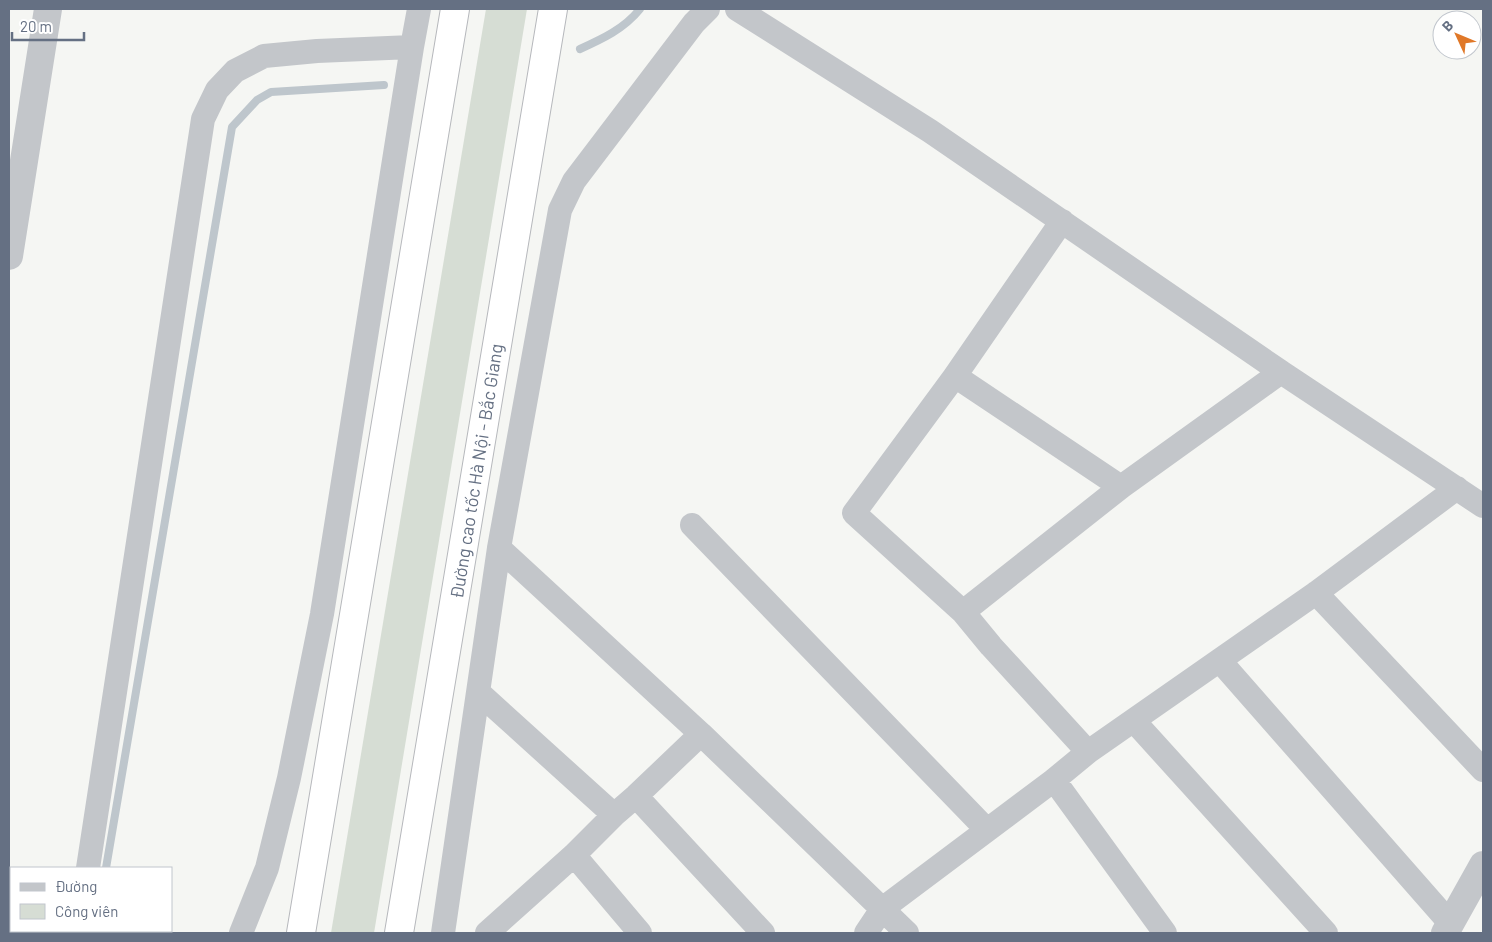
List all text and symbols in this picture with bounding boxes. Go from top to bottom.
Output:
scale bar [12,10,85,42]
north arrow [1432,10,1482,60]
text: 20 m [20,17,52,35]
text: B [1438,17,1456,35]
street label: Đường cao tốc Hà Nội - Bắc Giang [445,342,507,600]
legend [10,867,172,932]
text: Đường [55,877,97,895]
text: Công viên [55,902,118,920]

